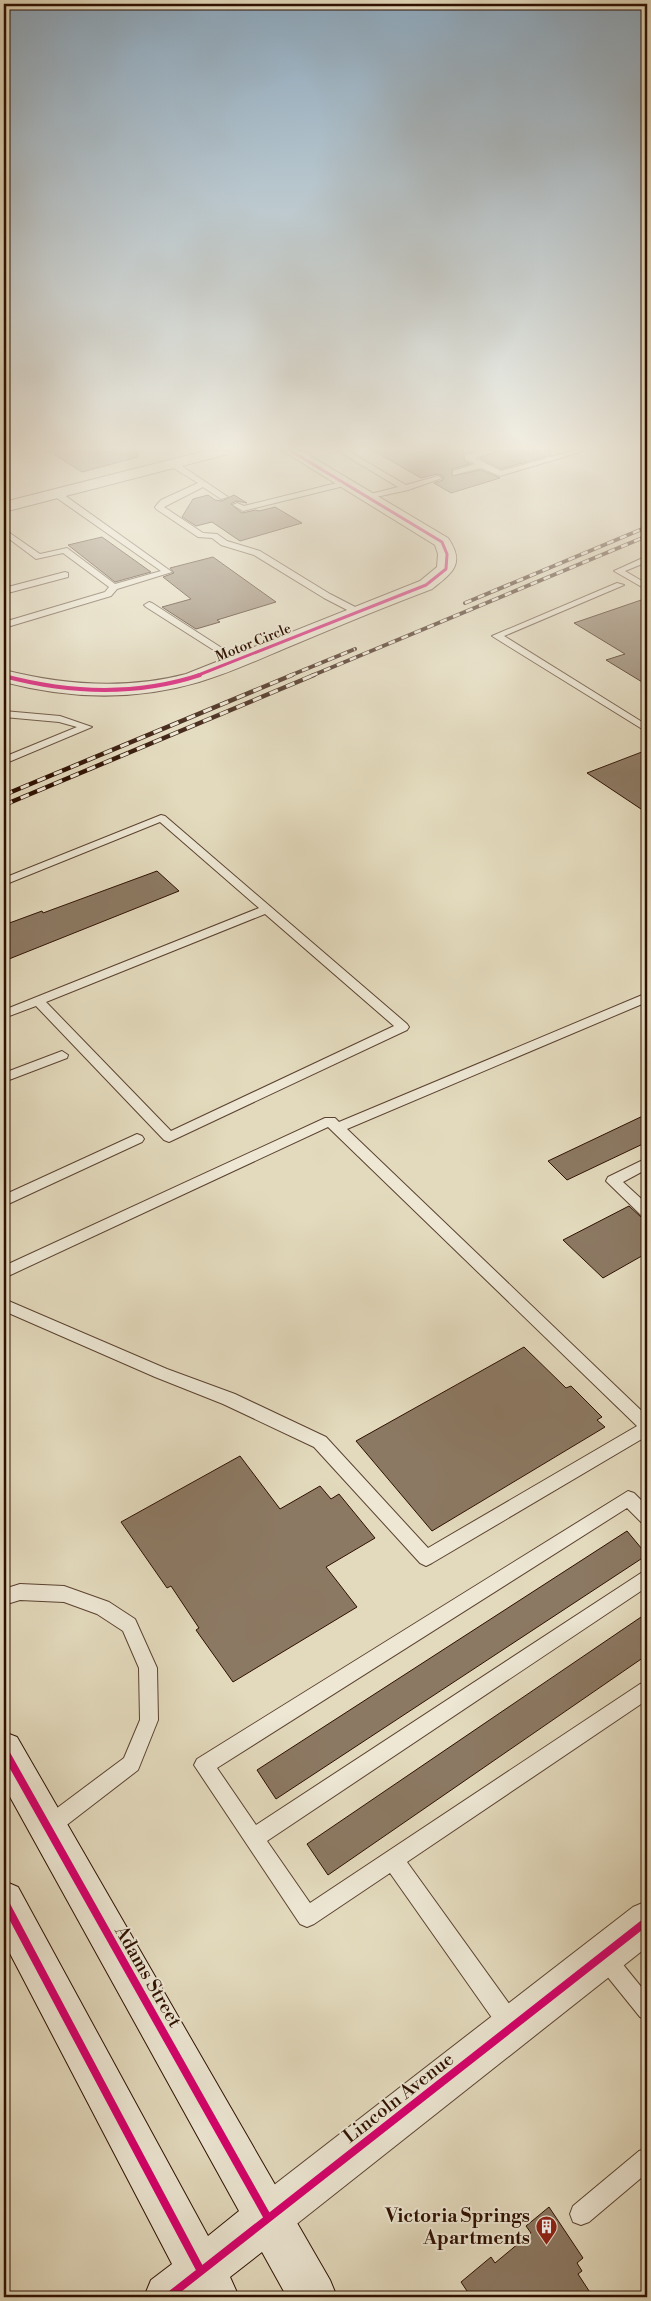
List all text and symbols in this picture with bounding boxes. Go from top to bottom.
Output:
street label: Motor Circle [213,620,294,666]
street label: Adams Street [109,1920,187,2032]
street label: Lincoln Avenue [338,2047,459,2148]
place label: Victoria Springs Apartments [384,2204,530,2250]
building icon: Victoria Springs Apartments [534,2214,558,2245]

